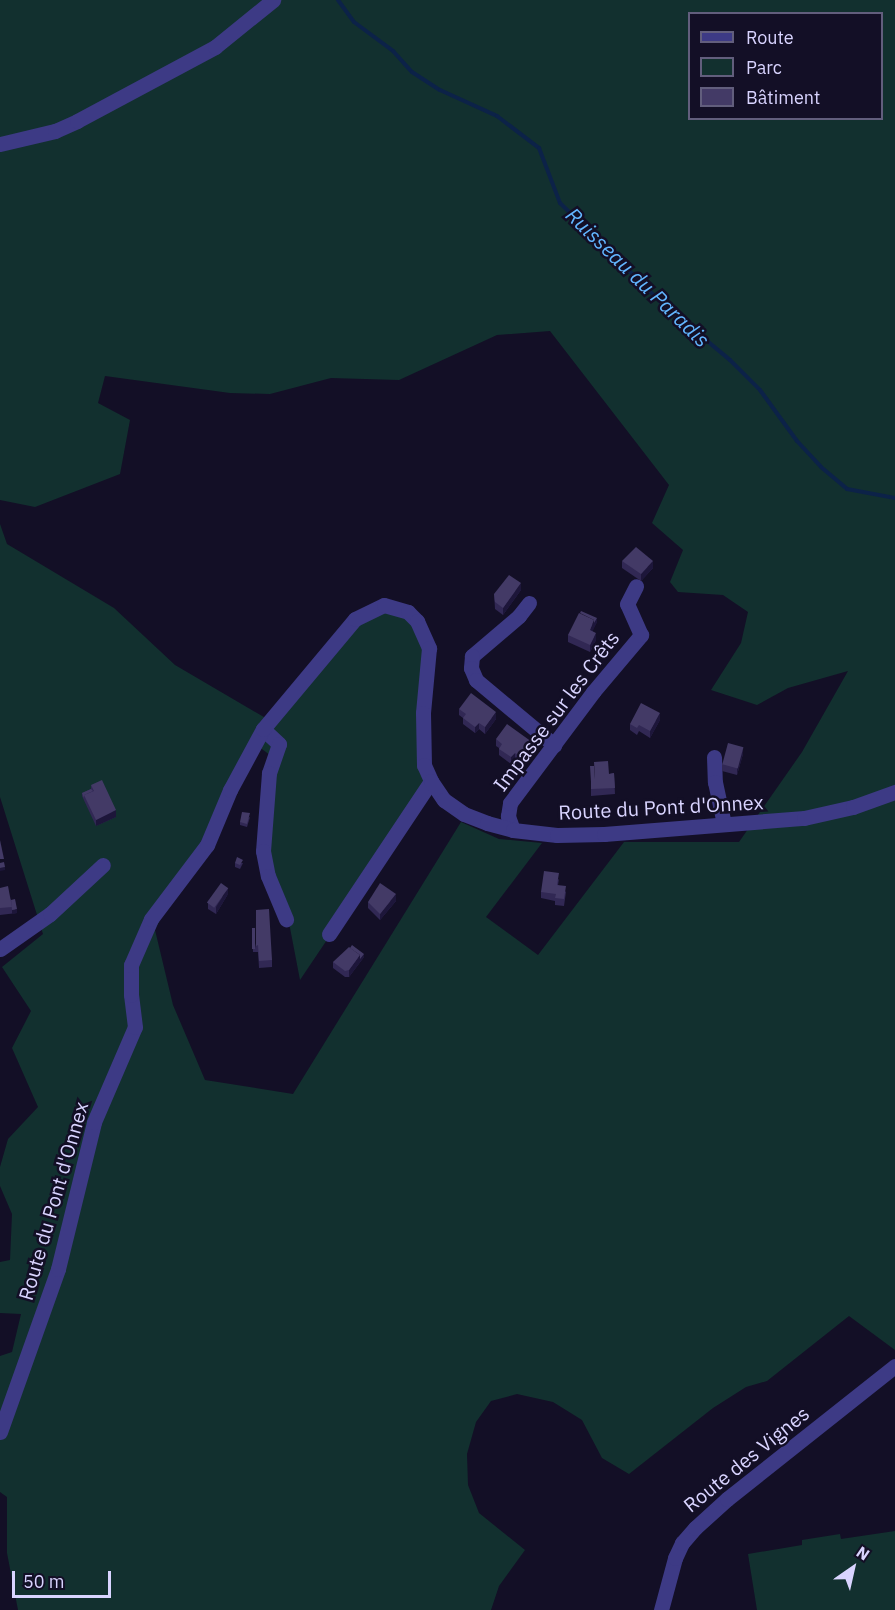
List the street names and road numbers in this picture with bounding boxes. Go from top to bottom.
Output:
street label: Impasse sur les Crêts [488,626,624,796]
street label: Route du Pont d'Onnex [558,790,764,824]
street label: Route du Pont d'Onnex [13,1099,93,1303]
street label: Route des Vignes [678,1401,814,1517]

